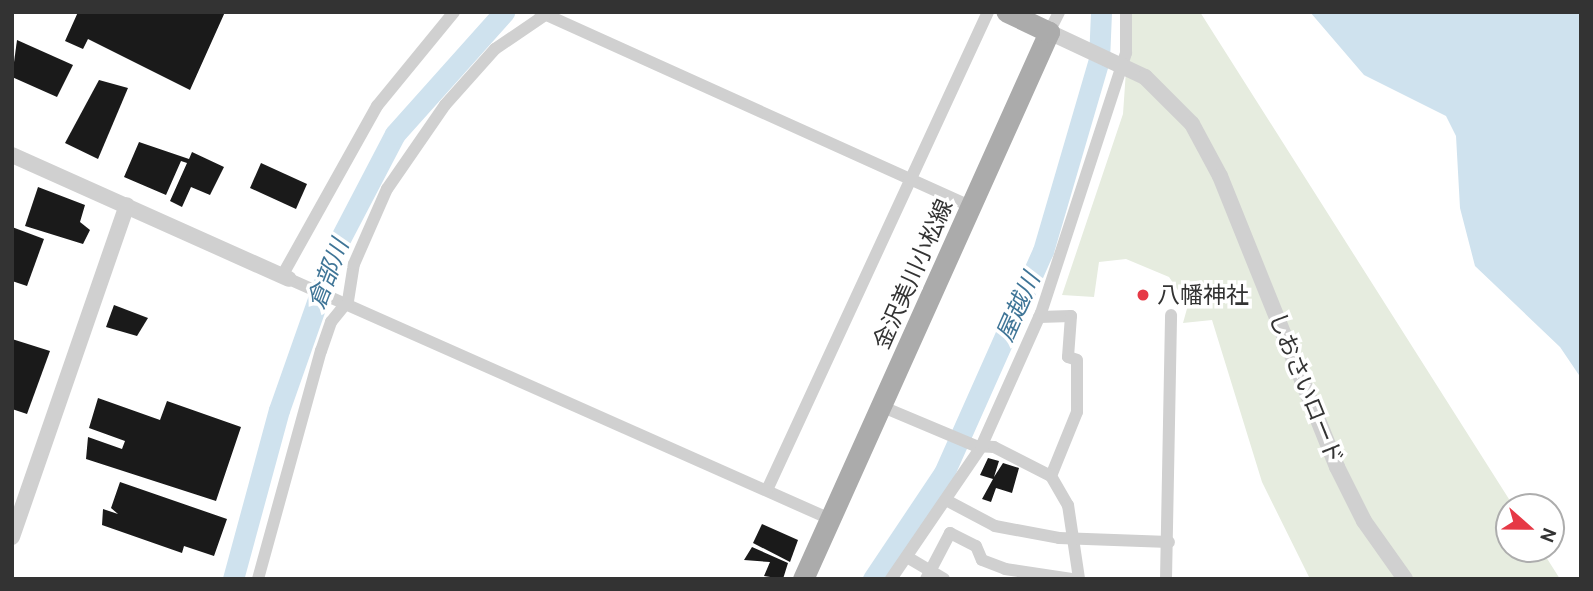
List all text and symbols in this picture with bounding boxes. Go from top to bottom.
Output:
street label: 金沢美川小松線 [868,195,958,353]
water label: 倉部川 [302,235,354,313]
water label: 屋越川 [990,268,1046,346]
place label: 八幡神社 [1157,281,1249,309]
marker: 八幡神社 [1135,287,1151,303]
street label: しおさいロード [1263,308,1349,468]
north arrow [1495,493,1565,563]
text: N [1535,525,1561,545]

